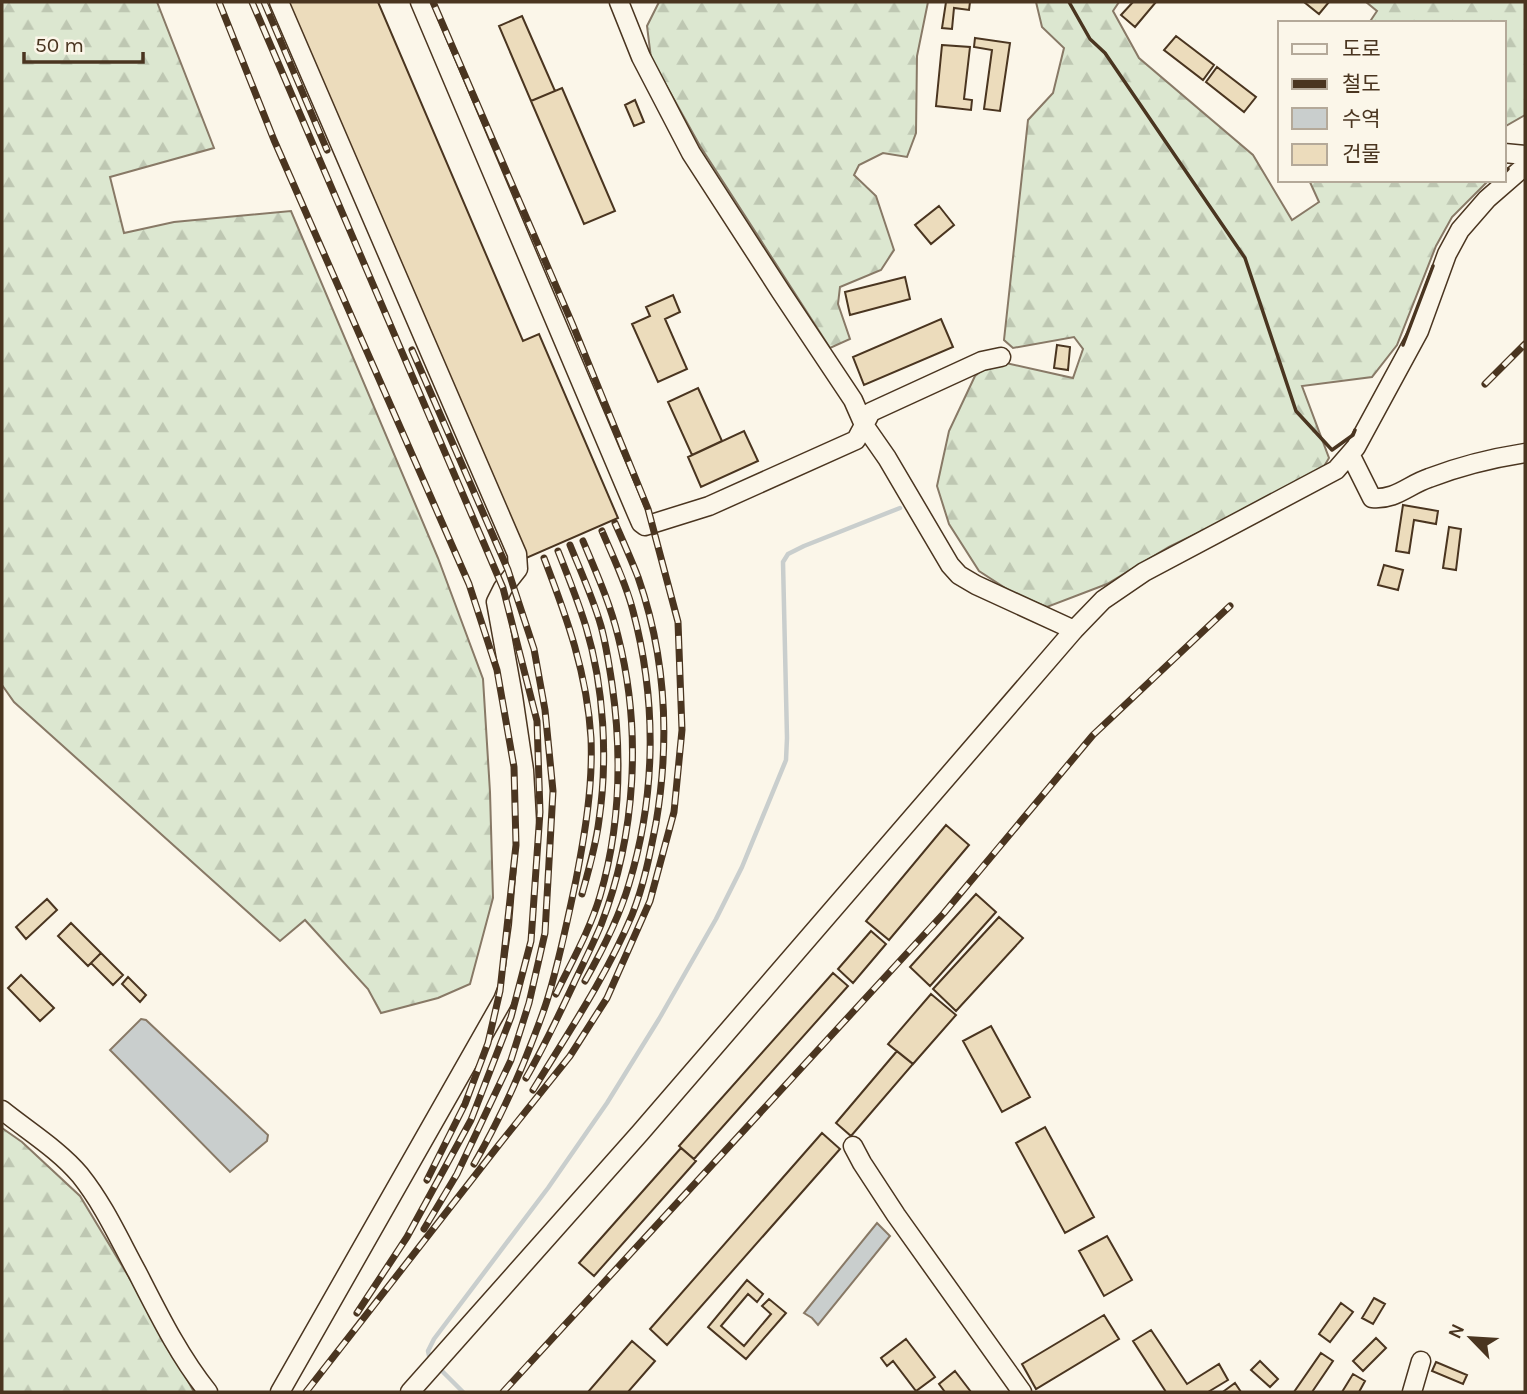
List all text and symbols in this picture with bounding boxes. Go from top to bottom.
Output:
scale bar [24,21,144,65]
legend [1278,21,1506,182]
text: 50 m [35,33,84,57]
text: 도로 [1342,37,1381,61]
text: 철도 [1342,72,1381,96]
text: 수역 [1342,107,1381,131]
text: 건물 [1342,142,1381,166]
north arrow [1436,1303,1506,1373]
text: N [1444,1320,1469,1342]

